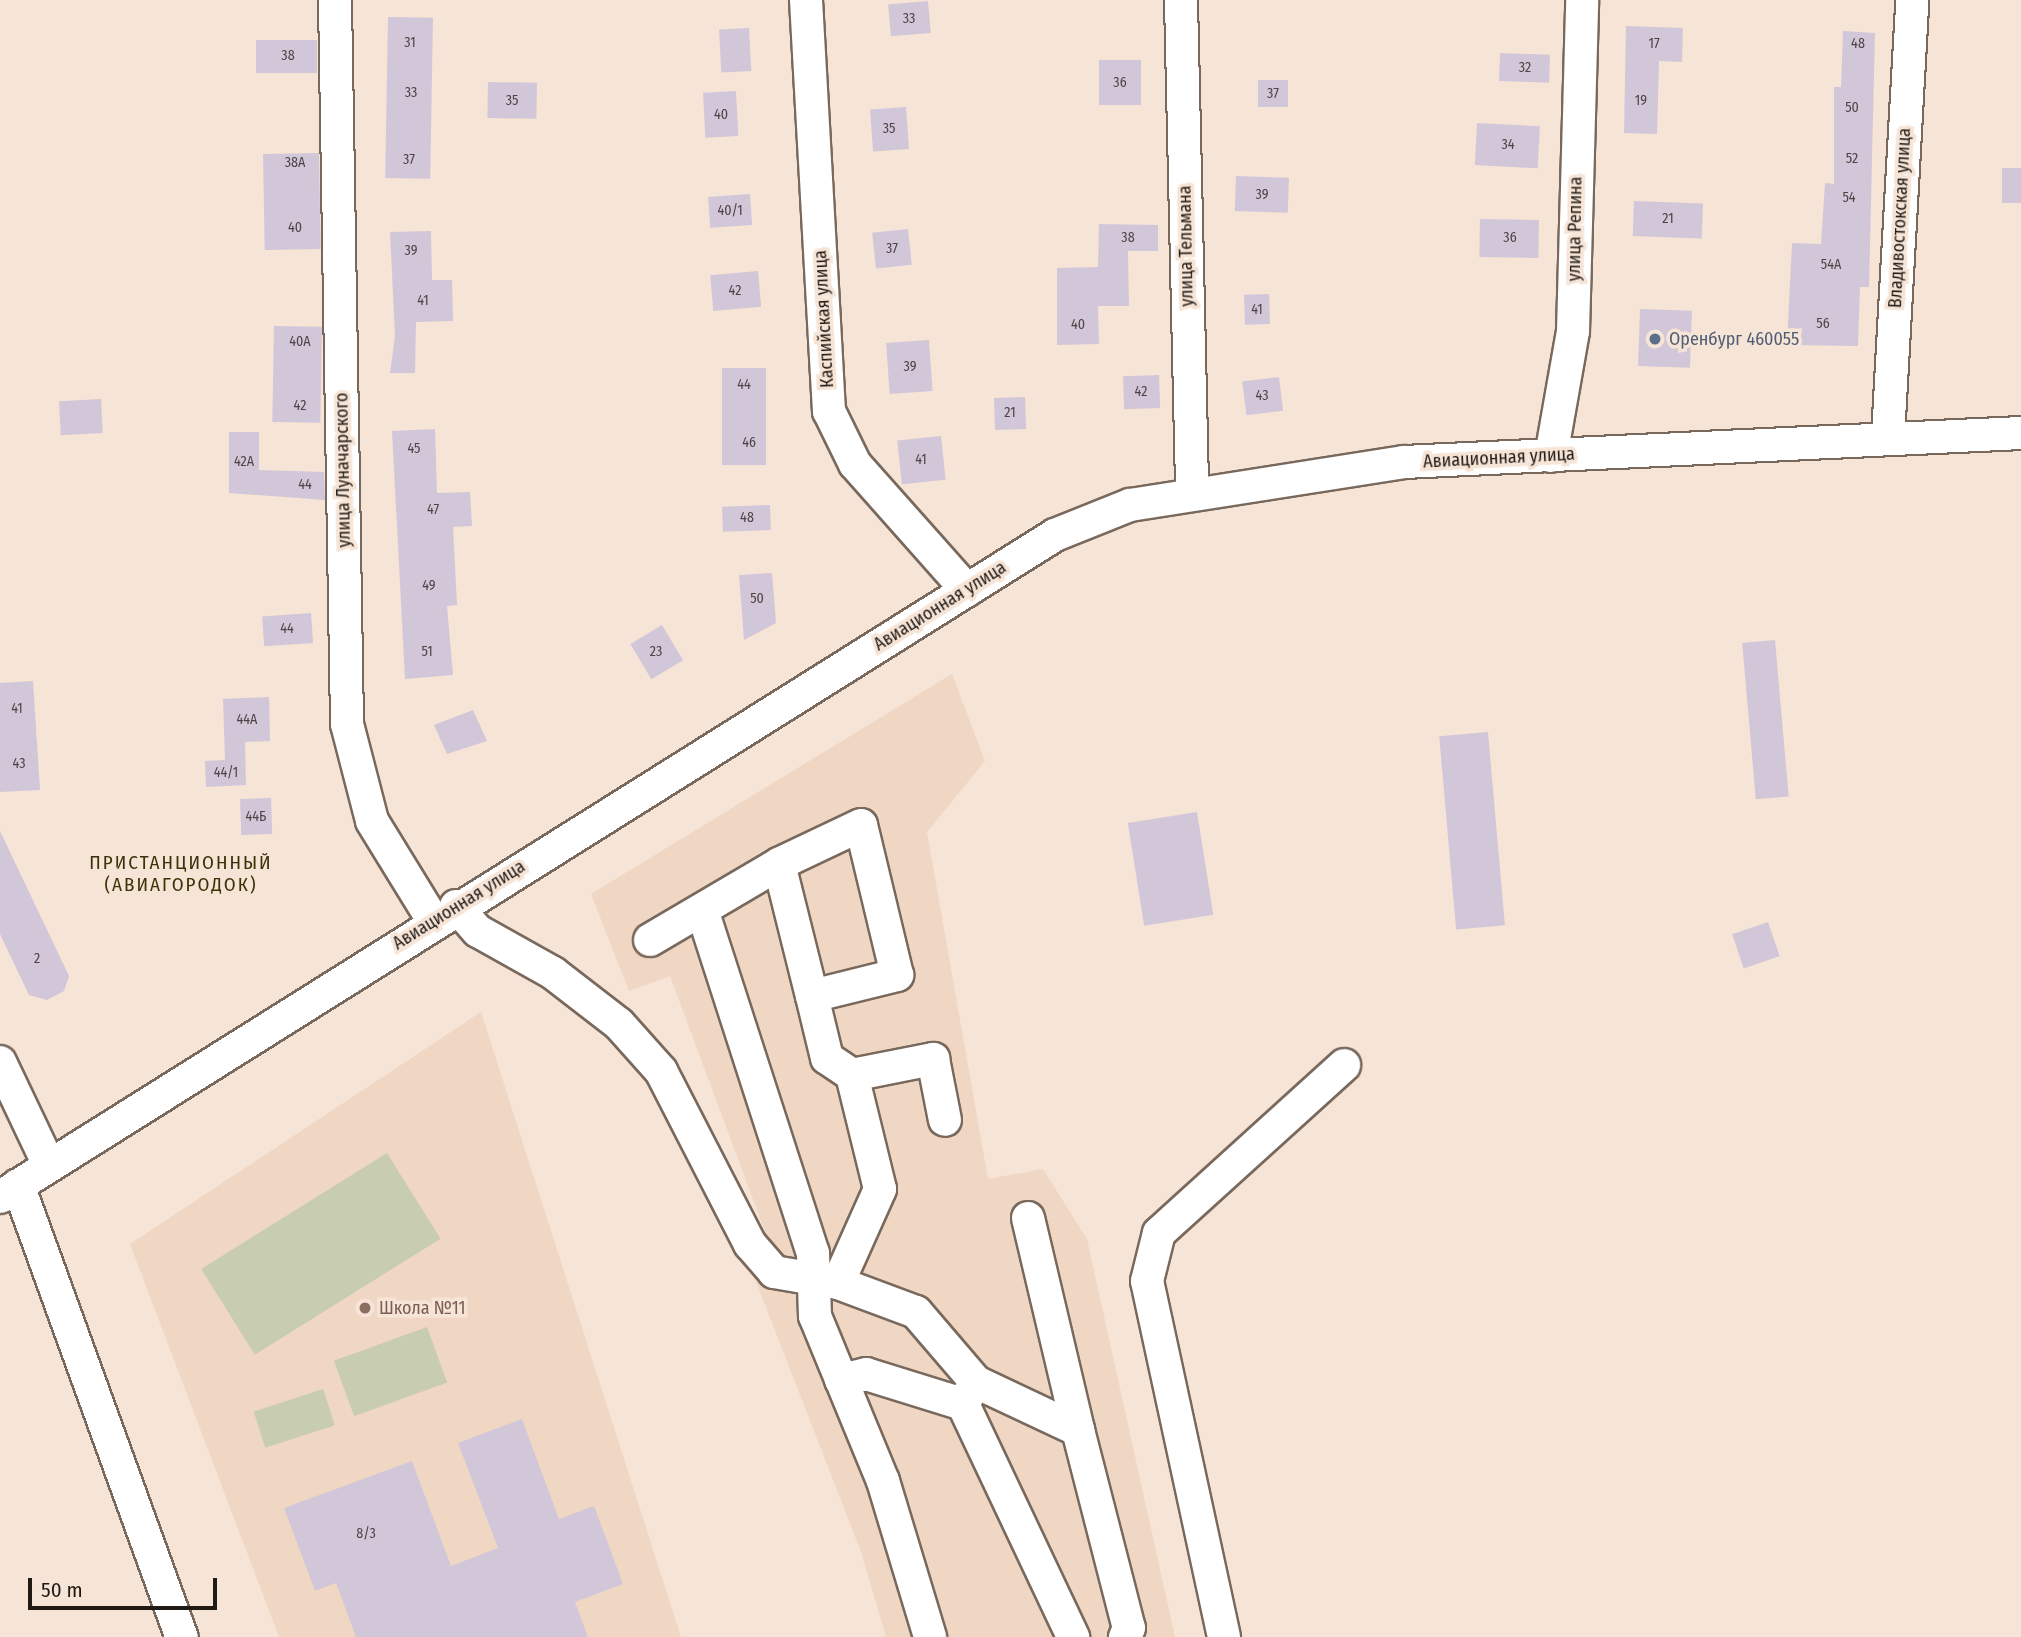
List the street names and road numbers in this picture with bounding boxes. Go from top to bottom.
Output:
street label: Владивостокская улица [1884,127,1916,309]
street label: улица Репина [1563,176,1587,282]
street label: улица Тельмана [1174,185,1198,307]
street label: Каспийская улица [810,250,838,388]
street label: улица Луначарского [331,392,355,548]
street label: Авиационная улица [1423,443,1575,473]
street label: Авиационная улица [870,557,1010,655]
street label: Авиационная улица [389,856,529,954]

